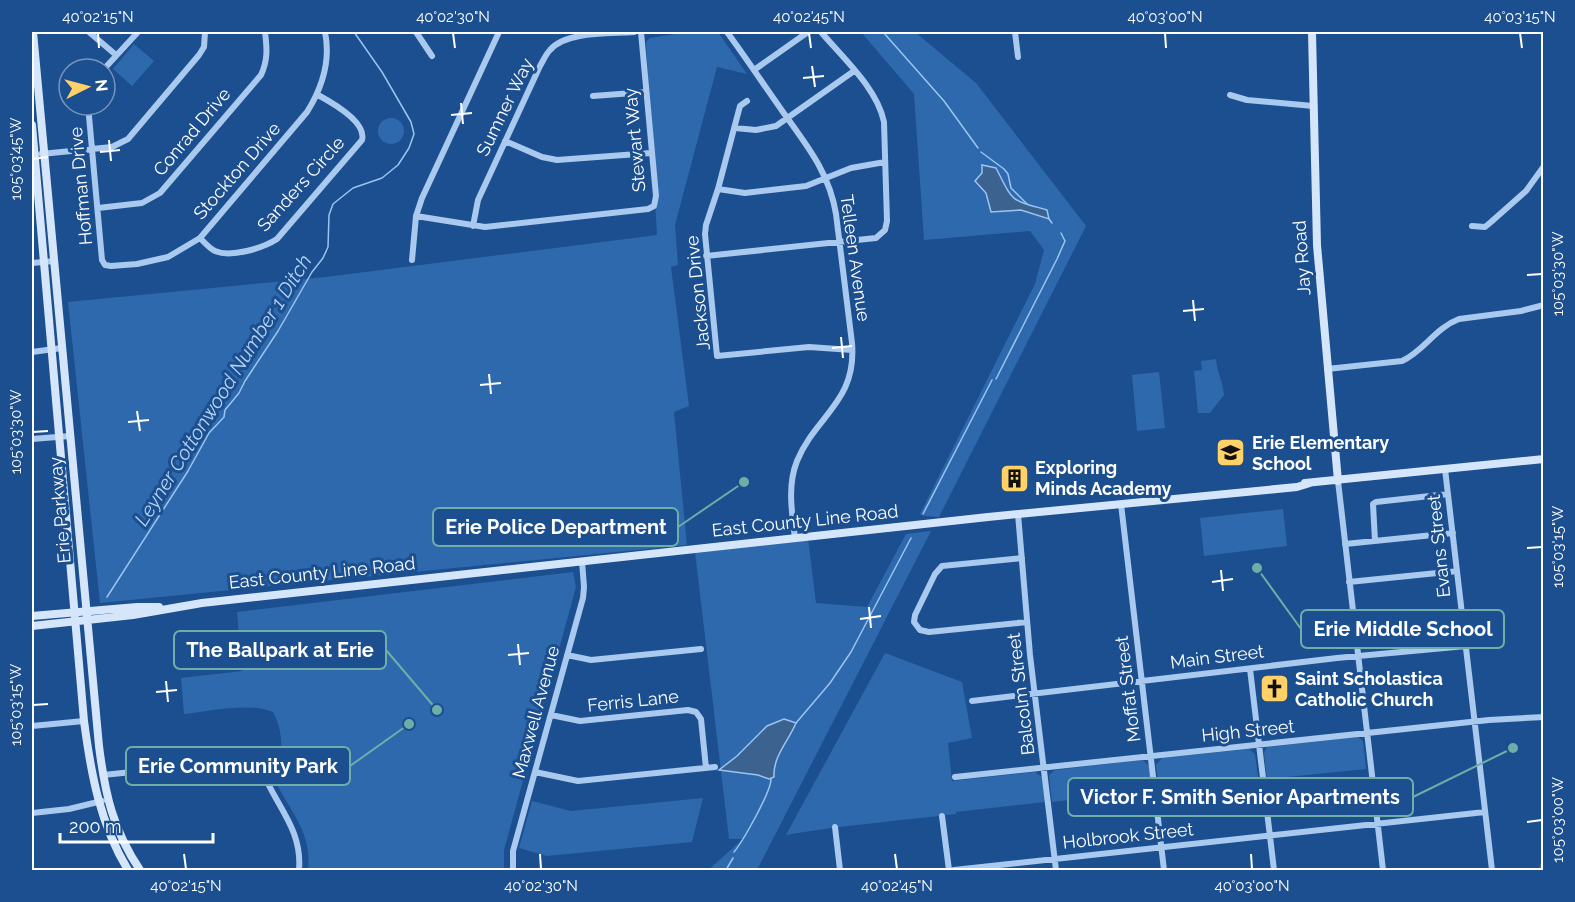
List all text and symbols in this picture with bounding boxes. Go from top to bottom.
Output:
text: 40°02'15"N [62,8,134,26]
text: 40°02'30"N [416,8,490,26]
text: 40°02'45"N [773,8,845,26]
text: 40°03'00"N [1127,8,1203,26]
text: 40°03'15"N [1484,8,1556,26]
street label: Sumner Way [472,54,537,159]
north arrow [57,57,117,117]
text: N [91,78,112,93]
street label: Conrad Drive [149,83,235,180]
street label: Stewart Way [619,87,650,193]
text: 105°03'45"W [7,117,25,200]
street label: Stockton Drive [189,118,285,223]
street label: Hoffman Drive [65,126,96,246]
street label: Sanders Circle [253,132,349,235]
street label: Telleen Avenue [836,193,875,323]
street label: Jay Road [1288,220,1315,296]
text: 105°03'30"W [1549,231,1567,316]
street label: Jackson Drive [681,234,714,351]
water label: Leyner Cottonwood Number 1 Ditch [129,250,317,530]
text: 105°03'30"W [7,389,25,474]
place label: Erie Elementary School [1252,432,1389,474]
school or university icon: Erie Elementary School [1215,437,1247,469]
street label: Erie Parkway [44,456,75,564]
place label: Exploring Minds Academy [1035,457,1172,499]
building icon: Exploring Minds Academy [998,462,1030,494]
street label: Evans Street [1423,494,1454,599]
street label: East County Line Road [711,500,899,541]
text: 105°03'15"W [1549,506,1567,588]
callout: Erie Police Department [433,508,678,546]
text: Erie Police Department [445,515,667,539]
street label: East County Line Road [228,552,416,593]
callout: Erie Middle School [1301,610,1504,648]
text: Erie Middle School [1313,617,1493,641]
callout: The Ballpark at Erie [174,631,386,669]
street label: Balcolm Street [1003,632,1038,756]
street label: Moffat Street [1111,635,1144,743]
text: The Ballpark at Erie [186,638,374,662]
street label: Main Street [1169,640,1265,673]
street label: Maxwell Avenue [508,643,563,780]
text: 105°03'15"W [7,664,25,746]
place label: Saint Scholastica Catholic Church [1295,668,1443,710]
church icon: Saint Scholastica Catholic Church [1258,673,1290,705]
street label: Ferris Lane [586,685,680,716]
street label: High Street [1200,715,1295,746]
callout: Erie Community Park [126,747,350,785]
text: Erie Community Park [138,754,339,778]
text: 105°03'00"W [1549,777,1567,863]
callout: Victor F. Smith Senior Apartments [1068,778,1413,816]
text: Victor F. Smith Senior Apartments [1080,785,1400,809]
scale bar [60,806,213,844]
text: 200 m [69,816,122,837]
street label: Holbrook Street [1062,818,1194,853]
text: 40°02'15"N [150,877,222,895]
text: 40°02'30"N [504,877,578,895]
text: 40°02'45"N [861,877,933,895]
text: 40°03'00"N [1214,877,1290,895]

